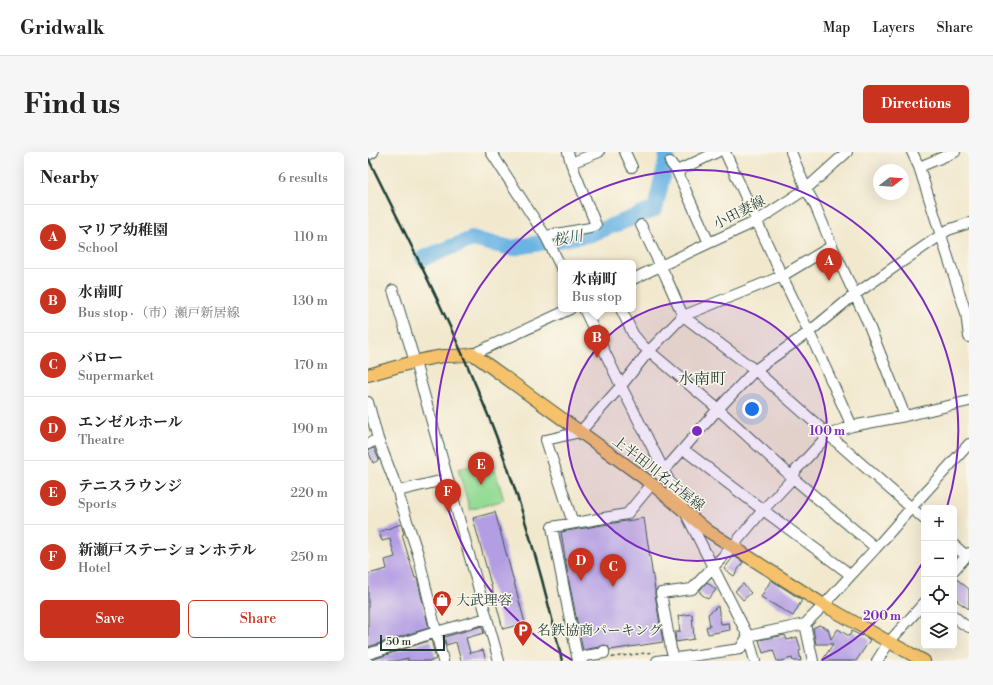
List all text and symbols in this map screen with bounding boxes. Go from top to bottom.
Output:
text: Gridwalk [20,16,104,40]
text: Map [823,19,850,37]
text: Layers [872,19,915,37]
text: Share [937,19,973,37]
button: Directions [863,85,969,123]
text: Find us [24,87,120,122]
north arrow [873,164,909,200]
text: Nearby [40,167,99,189]
text: 6 results [278,170,328,186]
street label: 小田妻線 [710,192,768,234]
text: マリア幼稚園 [78,221,168,240]
water label: 桜川 [552,226,586,250]
text: A [48,229,58,245]
text: 110 m [294,229,328,245]
text: School [78,240,118,256]
pin: A [816,248,842,281]
popup [558,260,636,312]
text: 水南町 [572,270,617,289]
text: 水南町 [78,283,123,302]
text: Bus stop [572,289,622,305]
text: B [48,293,58,309]
text: 130 m [293,293,328,309]
text: Bus stop · （市）瀬戸新居線 [78,305,240,321]
pin: B [584,325,610,358]
text: バロー [78,349,123,368]
text: C [48,357,58,373]
text: 170 m [294,357,328,373]
text: Supermarket [78,368,154,384]
district label: 水南町 [678,369,726,389]
your location [742,399,762,419]
text: エンゼルホール [78,413,183,432]
text: D [48,421,58,437]
text: 190 m [292,421,328,437]
centre of rings [690,424,704,438]
text: 100 m [809,424,845,439]
text: Theatre [78,432,124,448]
street label: 上半田川名古屋線 [609,432,708,515]
pin: E [468,452,494,485]
text: テニスラウンジ [78,477,182,496]
pin: F [435,479,461,512]
text: E [48,485,58,501]
text: 220 m [290,485,328,501]
text: Sports [78,496,117,512]
map controls [921,505,957,649]
button: + [921,505,957,541]
text: 新瀬戸ステーションホテル [78,541,256,560]
button: − [921,541,957,577]
pin: D [568,548,594,581]
text: F [48,549,58,565]
text: 250 m [291,549,328,565]
pin: C [600,554,626,587]
text: Hotel [78,560,111,576]
button: locate [921,577,957,613]
shop icon: 大武理容 [431,589,453,617]
place label: 大武理容 [456,592,512,610]
button: Save [40,600,180,638]
button: Share [188,600,328,638]
text: 200 m [863,609,901,624]
button: layers [921,613,957,649]
parking icon: 名鉄協商パーキング [512,619,534,647]
place label: 名鉄協商パーキング [537,622,663,640]
scale bar [380,633,445,652]
text: 50 m [386,635,411,649]

